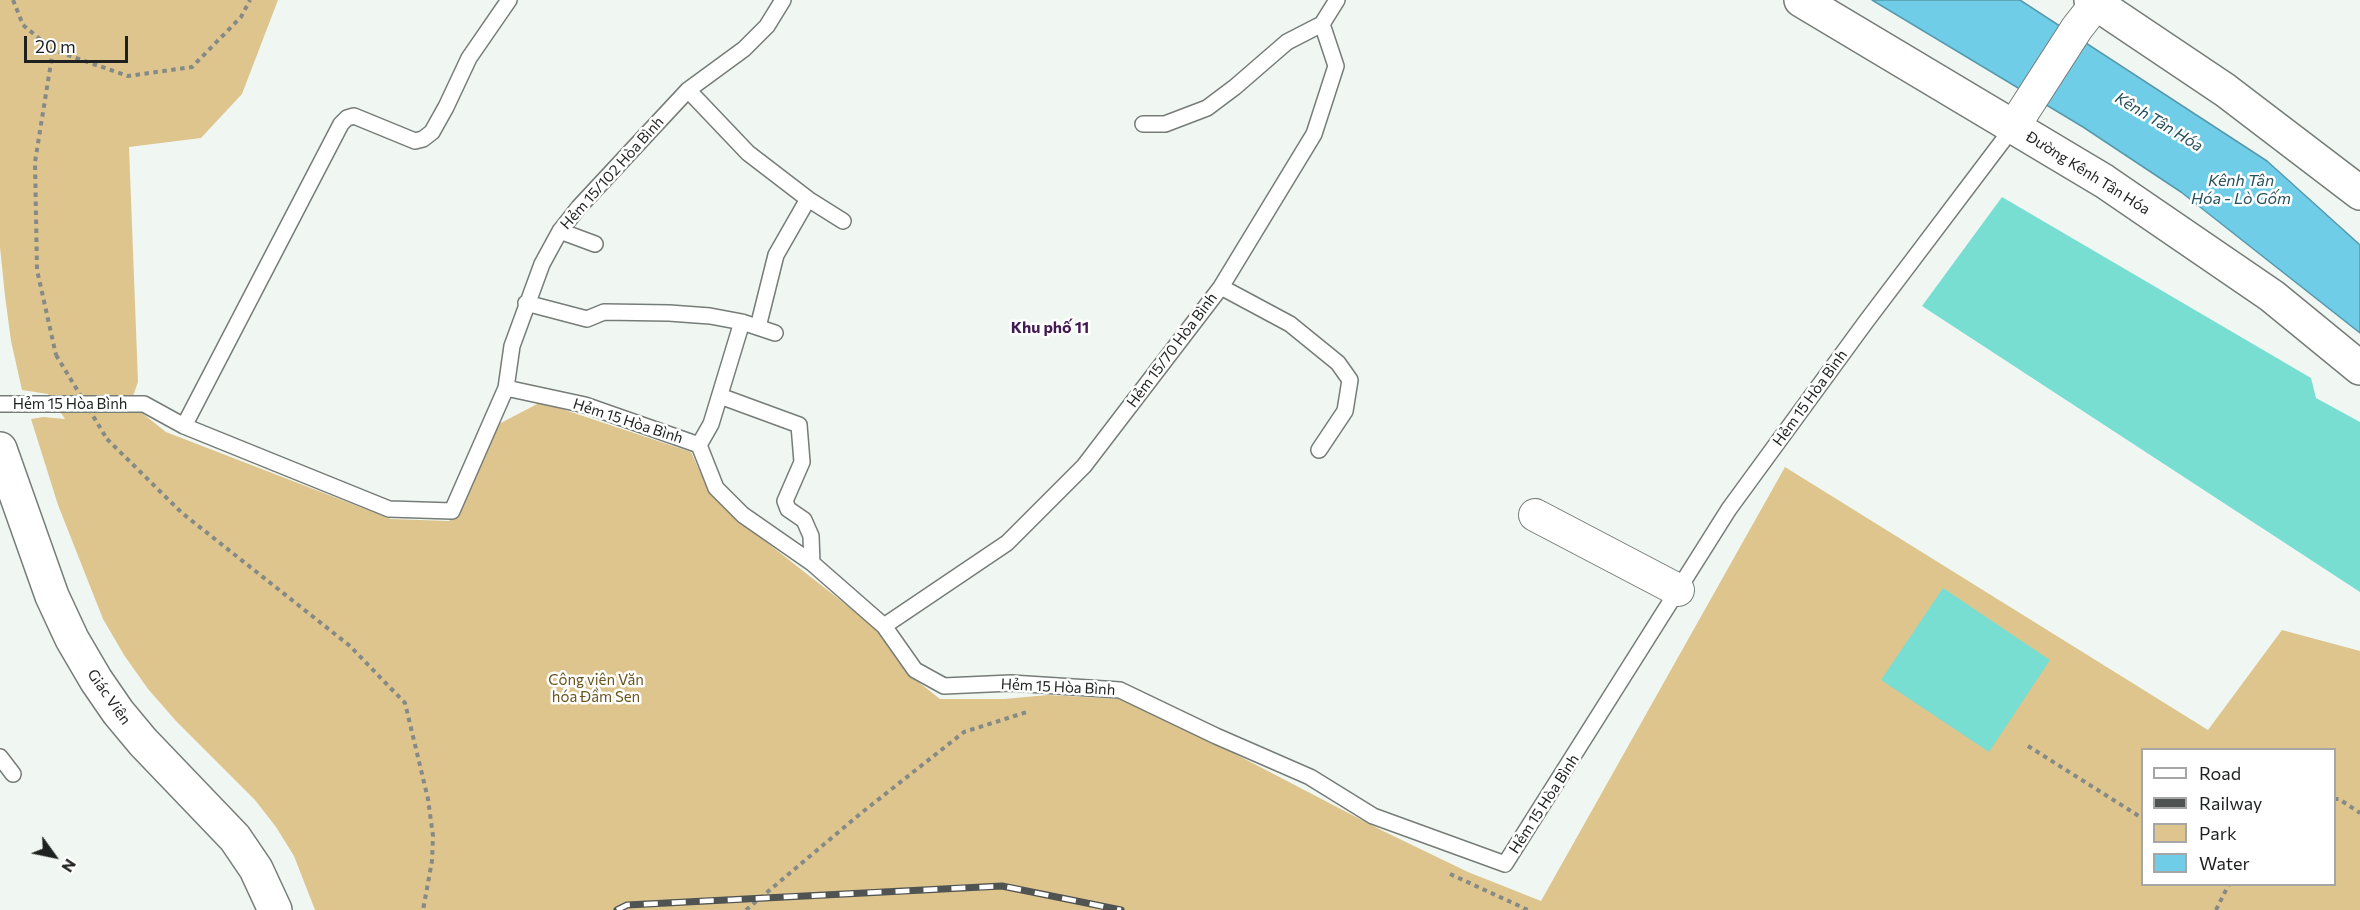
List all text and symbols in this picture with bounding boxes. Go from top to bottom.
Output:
scale bar [27,24,130,62]
text: 20 m [35,35,76,57]
water label: Kênh Tân Hóa [2112,88,2206,156]
street label: Hẻm 15/102 Hòa Bình [557,113,667,233]
street label: Đường Kênh Tân Hóa [2023,128,2153,218]
water label: Kênh Tân Hóa - Lò Gốm [2191,171,2291,209]
street label: Hẻm 15/70 Hòa Bình [1123,289,1221,411]
district label: Khu phố 11 [1011,318,1089,338]
street label: Hẻm 15 Hòa Bình [1769,346,1851,450]
street label: Hẻm 15 Hòa Bình [13,395,127,413]
street label: Hẻm 15 Hòa Bình [571,395,685,447]
street label: Giác Viên [83,666,135,728]
park label: Công viên Văn hóa Đầm Sen [548,671,644,706]
street label: Hẻm 15 Hòa Bình [1000,675,1116,699]
legend [2141,748,2336,886]
street label: Hẻm 15 Hòa Bình [1505,751,1583,857]
text: Road [2199,762,2241,784]
text: Railway [2199,792,2262,814]
text: Park [2199,822,2237,844]
north arrow [24,826,84,886]
text: Water [2199,852,2250,874]
text: N [58,856,81,876]

